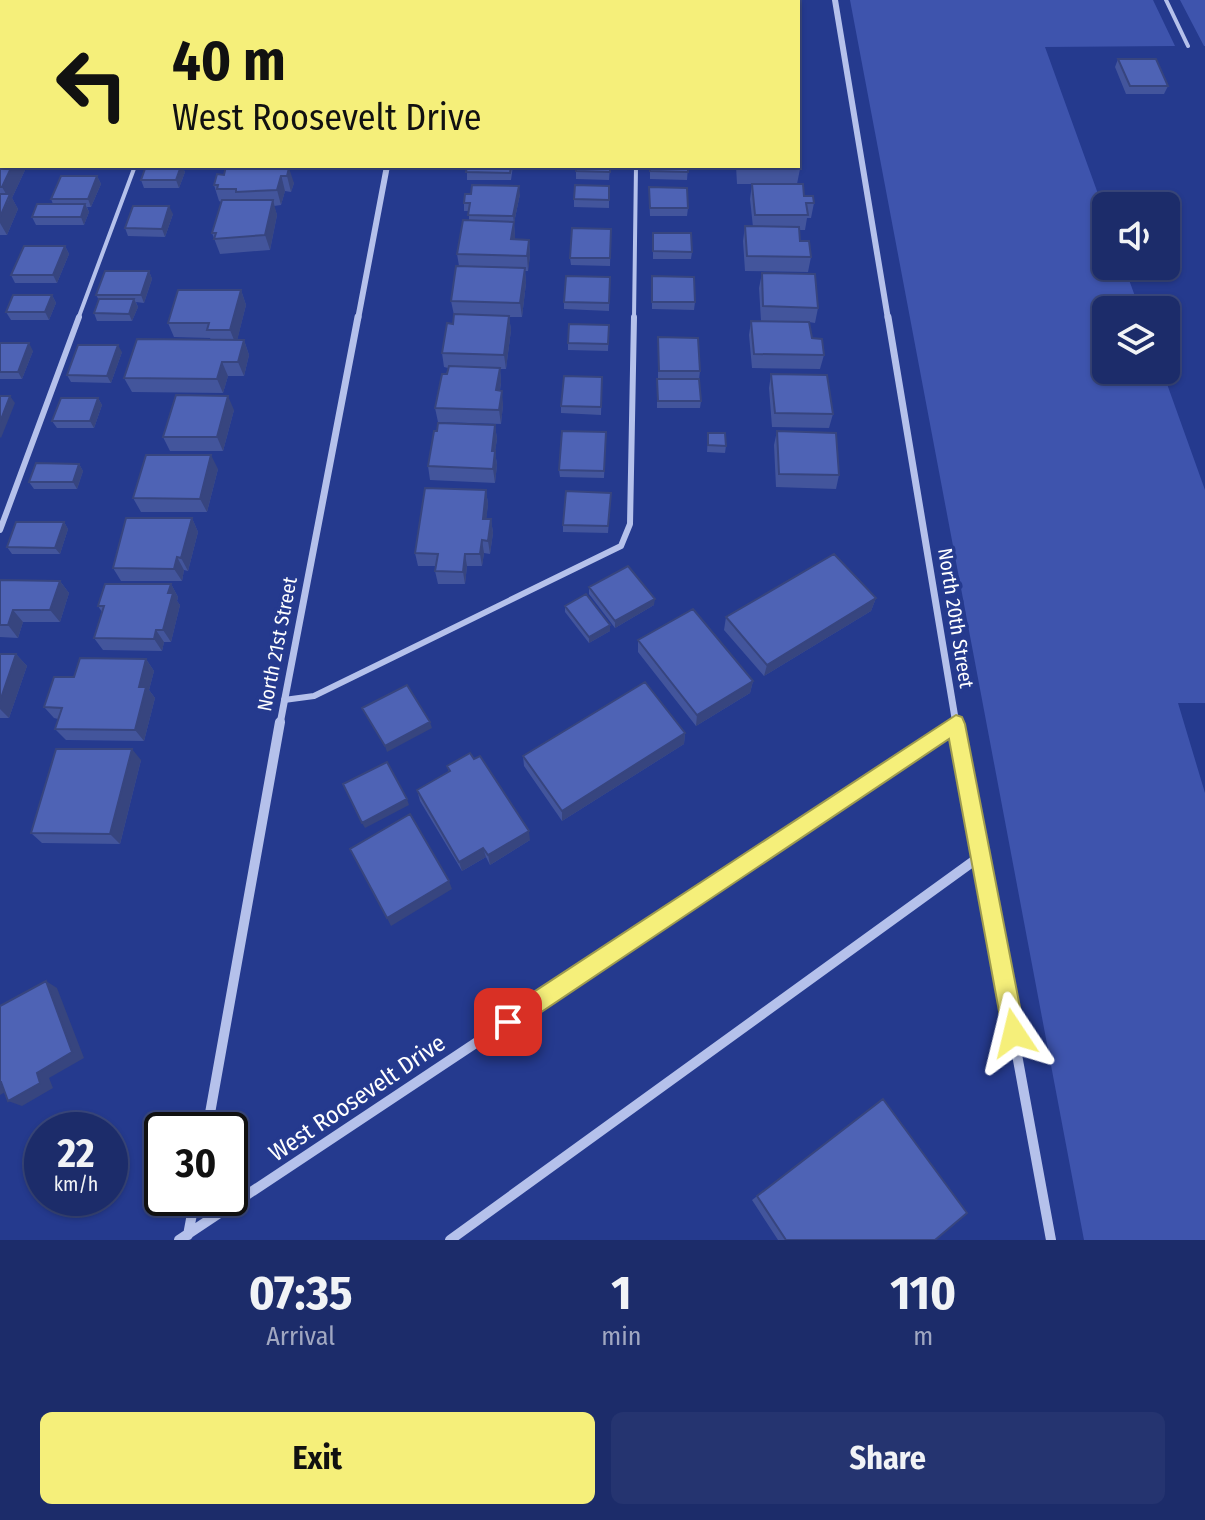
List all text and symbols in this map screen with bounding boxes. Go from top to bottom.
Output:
text: 40 m [172,28,286,95]
icon: left [40,32,144,136]
text: West Roosevelt Drive [172,96,482,140]
map controls [1092,192,1180,384]
button: sound [1092,192,1180,280]
button: layers [1092,296,1180,384]
street label: North 20th Street [933,546,979,690]
street label: North 21st Street [252,574,302,713]
pin [474,988,542,1056]
position arrow [972,991,1056,1075]
icon: arrive [486,1000,530,1044]
street label: West Roosevelt Drive [264,1029,450,1167]
speed limit sign: 30 [144,1112,248,1216]
text: 22 [57,1130,95,1178]
text: km/h [54,1172,98,1196]
text: 07:35 [249,1264,353,1322]
text: 1 [611,1264,632,1322]
text: 110 [890,1264,956,1322]
text: Arrival [266,1321,335,1352]
text: min [601,1321,642,1352]
text: m [913,1321,933,1352]
button: Exit [40,1412,595,1504]
button: Share [611,1412,1165,1504]

